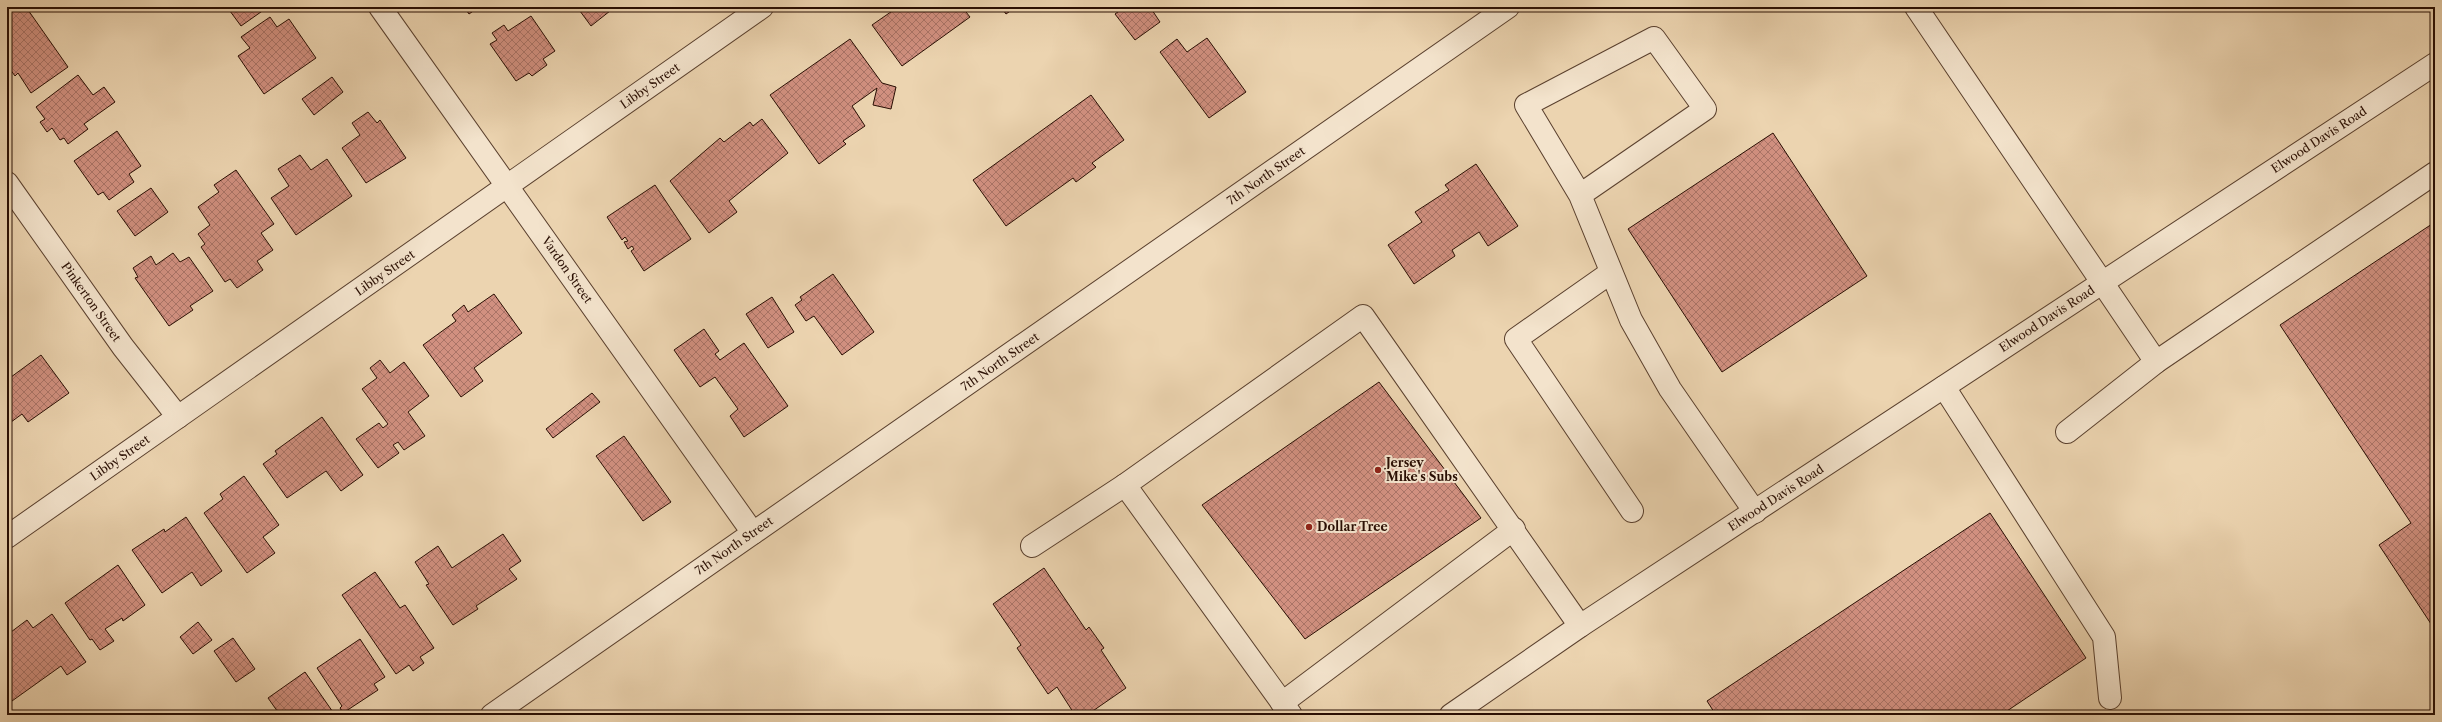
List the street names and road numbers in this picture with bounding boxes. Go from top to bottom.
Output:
street label: Libby Street [617,59,683,112]
street label: Elwood Davis Road [2268,103,2370,176]
street label: 7th North Street [1224,143,1308,208]
street label: Vardon Street [538,233,596,307]
street label: Libby Street [352,246,418,299]
street label: Pinkerton Street [58,259,125,345]
street label: Elwood Davis Road [1996,282,2098,355]
street label: 7th North Street [958,329,1042,394]
street label: Libby Street [87,431,153,484]
street label: Elwood Davis Road [1725,461,1827,534]
street label: 7th North Street [692,513,776,578]

